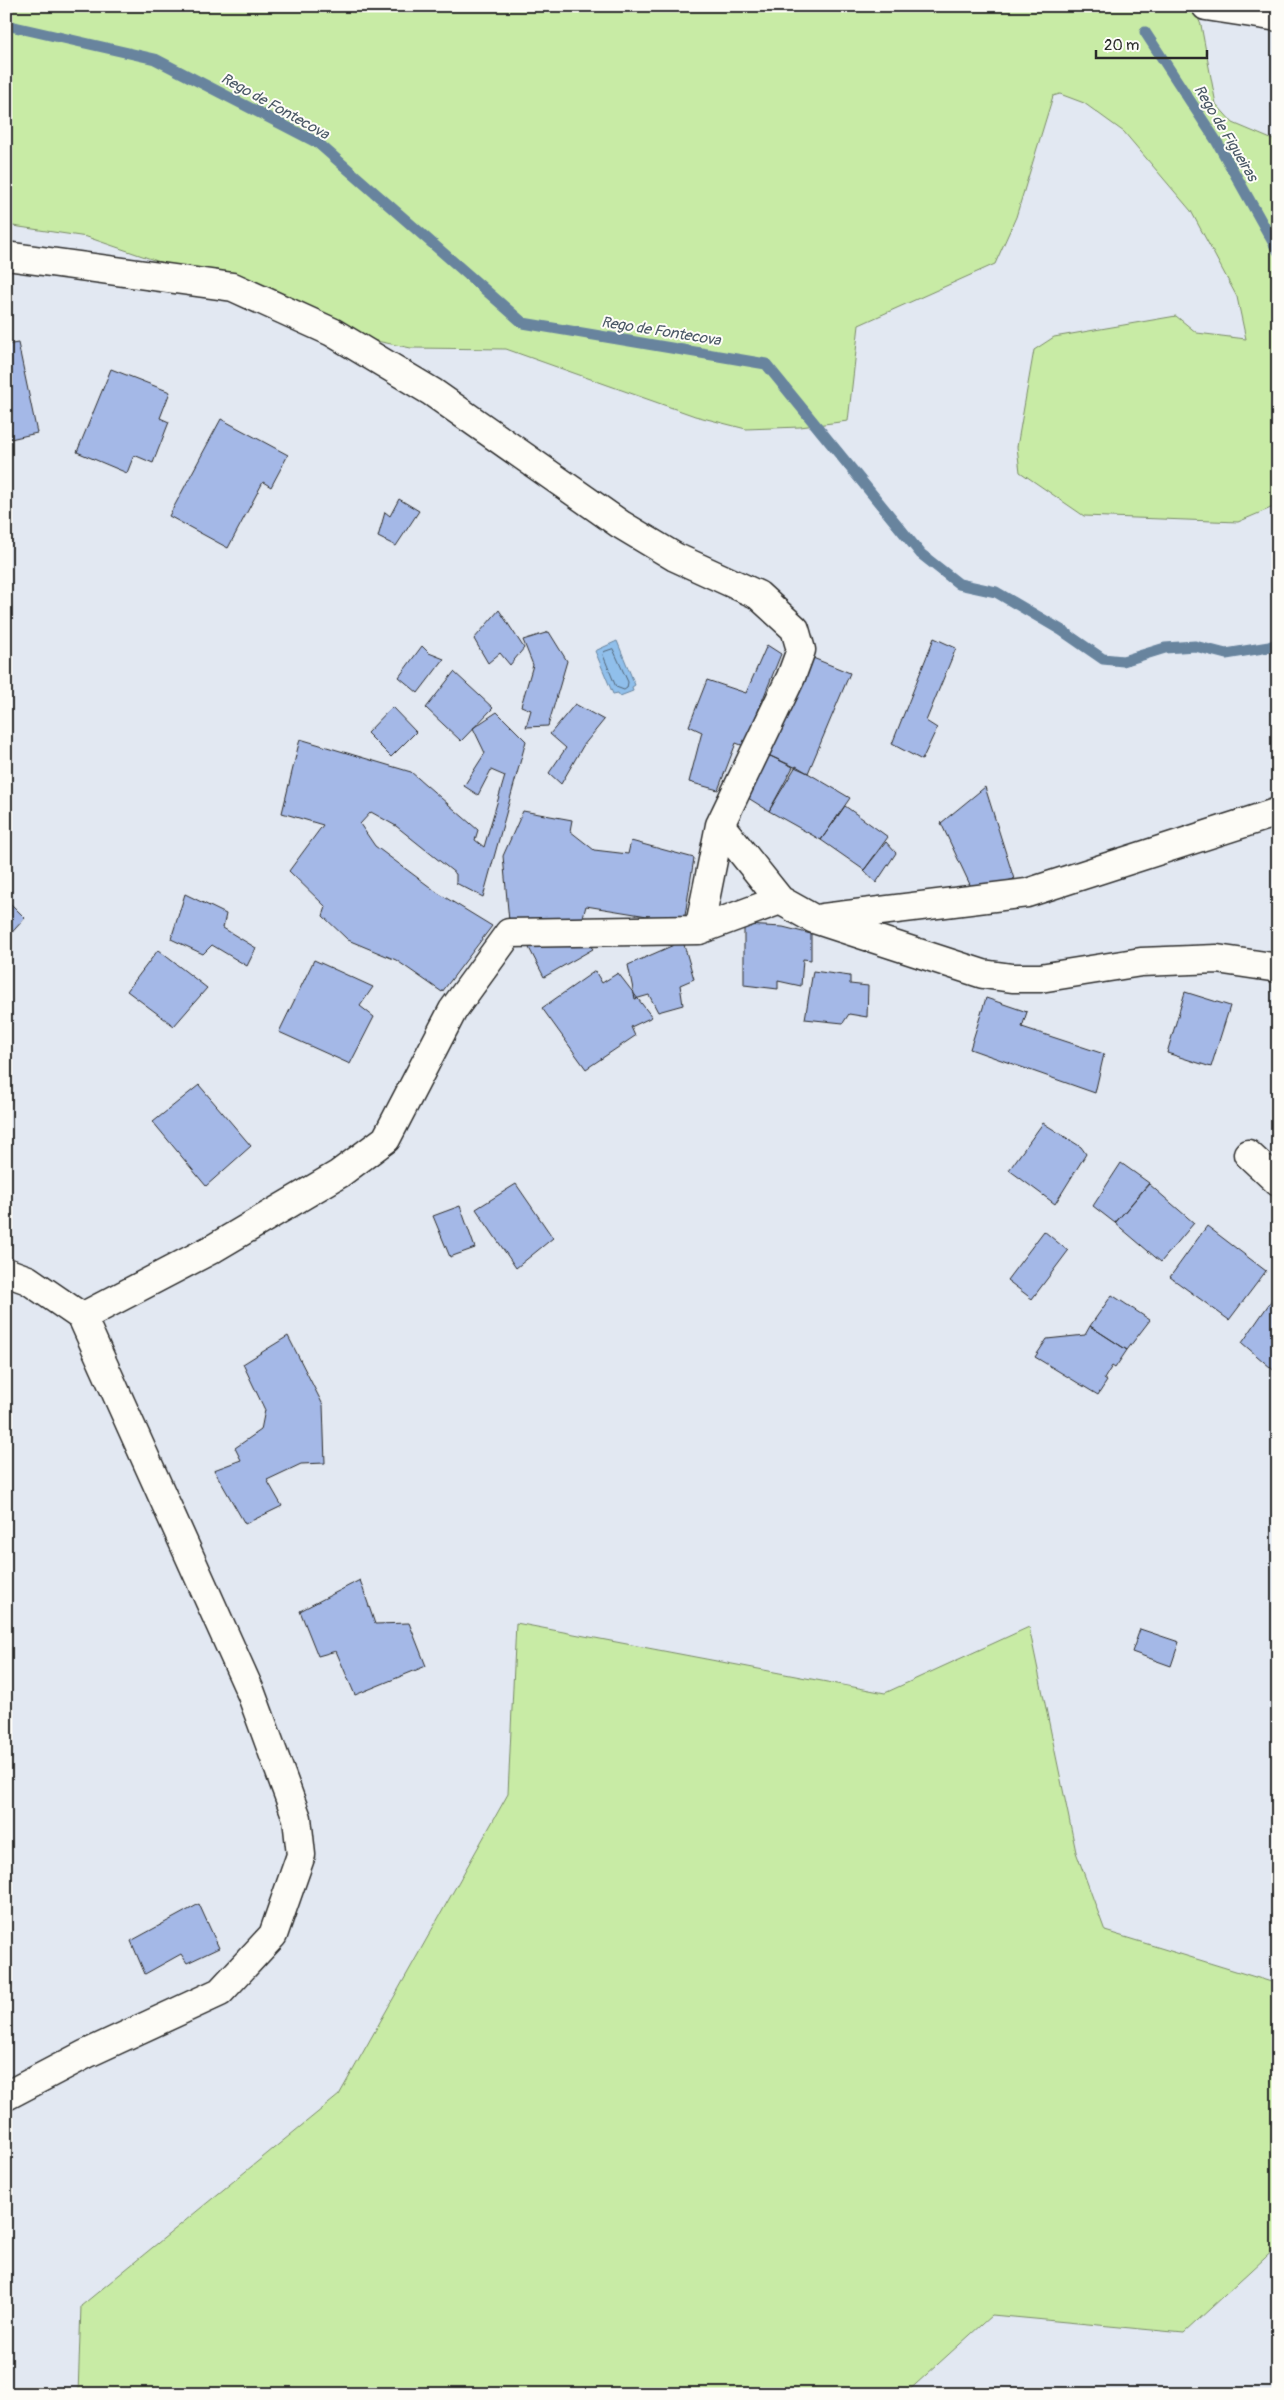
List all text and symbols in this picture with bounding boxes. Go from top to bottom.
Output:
scale bar [1096,28,1208,60]
text: 20 m [1104,36,1139,55]
water label: Rego de Fontecova [217,69,333,144]
water label: Rego de Figueiras [1189,82,1263,187]
water label: Rego de Fontecova [600,313,723,350]

